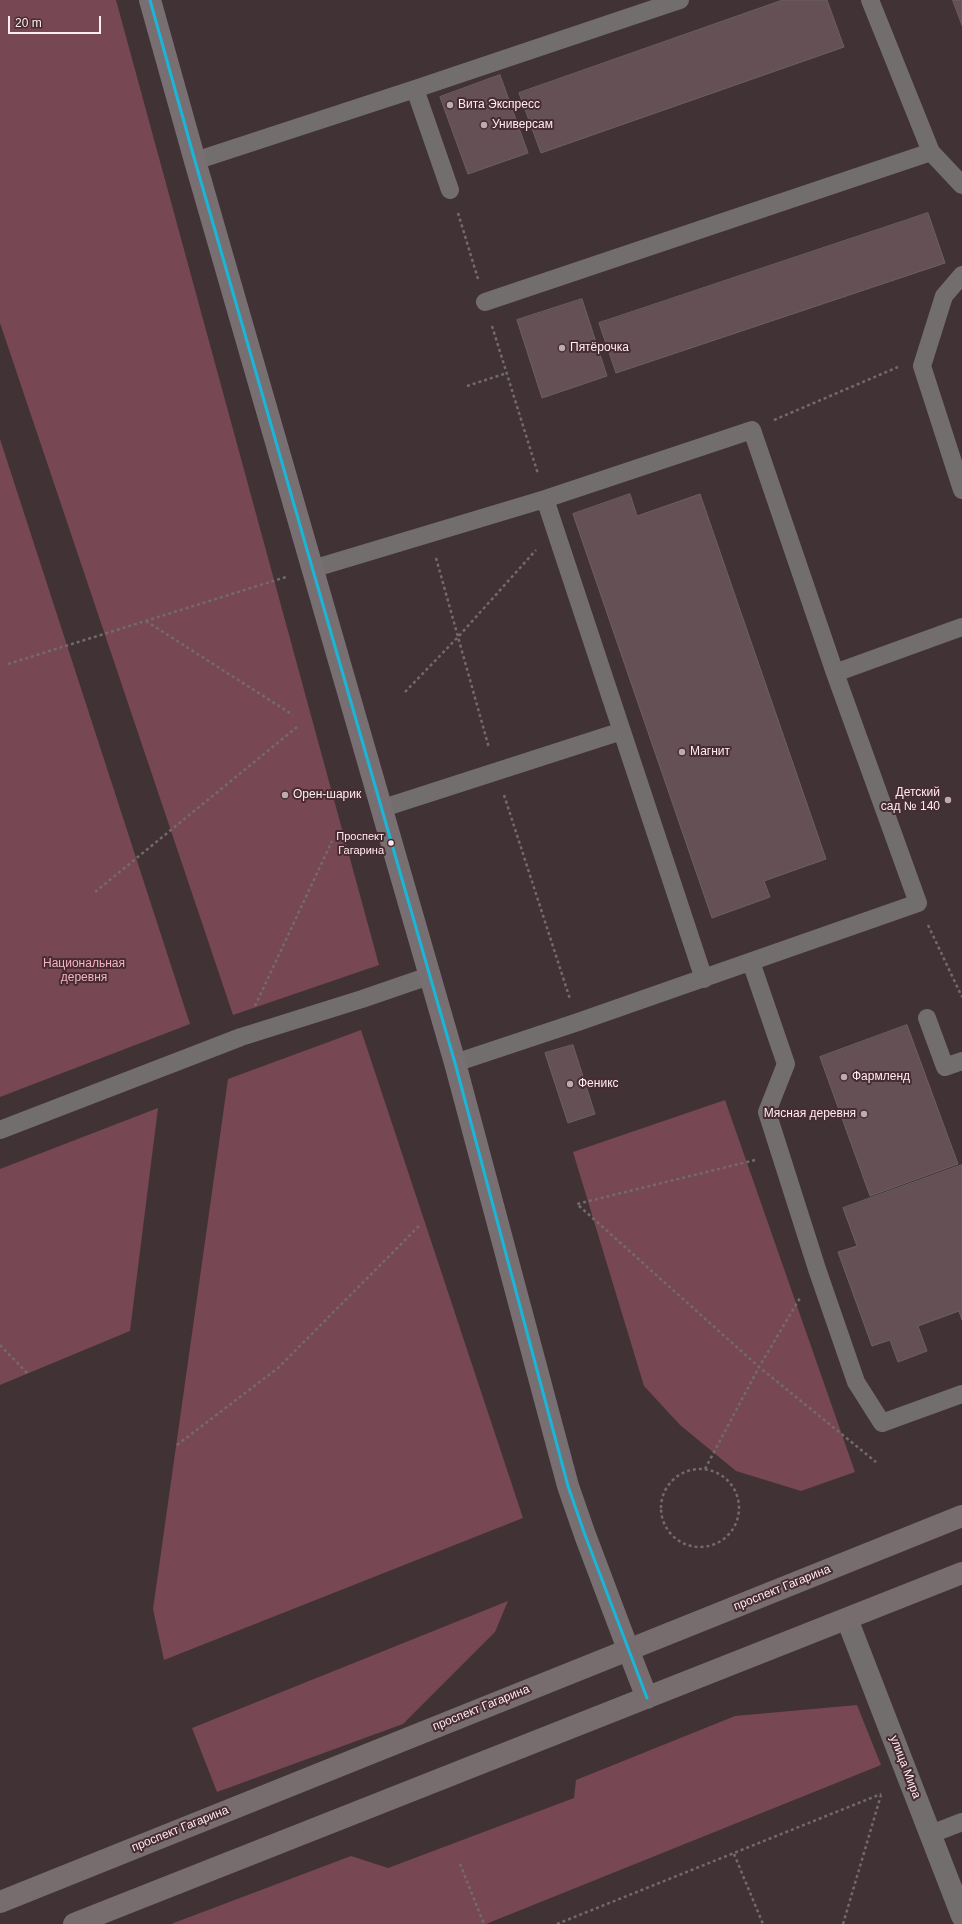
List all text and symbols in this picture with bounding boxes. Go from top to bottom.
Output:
scale bar [10,8,103,34]
text: 20 m [15,16,42,30]
place label: Вита Экспресс [458,98,540,112]
marker: Вита Экспресс [445,100,455,110]
place label: Универсам [492,118,553,132]
marker: Универсам [479,120,489,130]
place label: Пятёрочка [570,341,629,355]
marker: Пятёрочка [557,343,567,353]
place label: Магнит [690,745,730,759]
marker: Магнит [677,747,687,757]
place label: Детский сад № 140 [881,786,940,814]
place label: Орен-шарик [293,788,361,802]
marker: Орен-шарик [280,790,290,800]
marker: Детский сад № 140 [943,795,953,805]
place label: Проспект Гагарина [336,830,384,856]
marker: Проспект Гагарина [386,838,396,848]
park label: Национальная деревня [43,957,125,985]
place label: Фармленд [852,1070,910,1084]
marker: Фармленд [839,1072,849,1082]
place label: Феникс [578,1077,619,1091]
marker: Феникс [565,1079,575,1089]
place label: Мясная деревня [764,1107,856,1121]
marker: Мясная деревня [859,1109,869,1119]
street label: проспект Гагарина [731,1562,833,1614]
street label: проспект Гагарина [430,1682,532,1734]
street label: улица Мира [886,1733,924,1801]
street label: проспект Гагарина [129,1803,231,1855]

